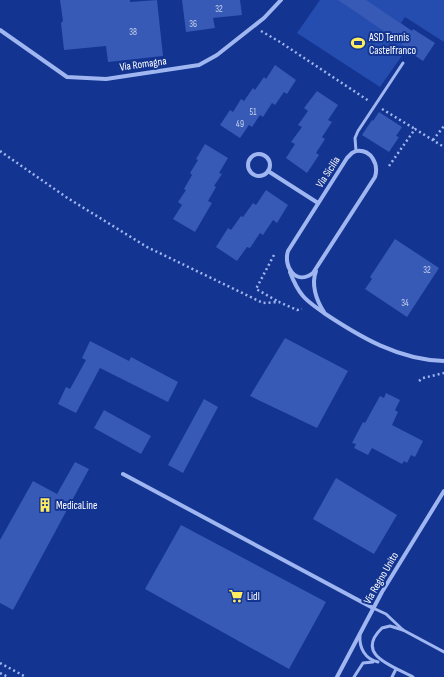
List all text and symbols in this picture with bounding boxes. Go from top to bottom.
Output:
house number: 32 [215,4,223,15]
house number: 36 [189,19,197,30]
house number: 38 [129,27,137,38]
place label: ASD Tennis Castelfranco [368,31,417,57]
sports icon: ASD Tennis Castelfranco [350,35,366,51]
street label: Via Romagna [119,54,167,74]
house number: 51 [250,107,257,118]
house number: 49 [236,119,244,130]
street label: Via Sicilia [313,154,343,190]
house number: 32 [423,265,431,276]
house number: 34 [401,298,409,309]
building icon: MedicaLine [37,497,53,513]
place label: MedicaLine [56,499,97,512]
street label: Via Regno Unito [361,549,401,606]
supermarket icon: Lidl [228,588,244,604]
place label: Lidl [247,590,260,603]

